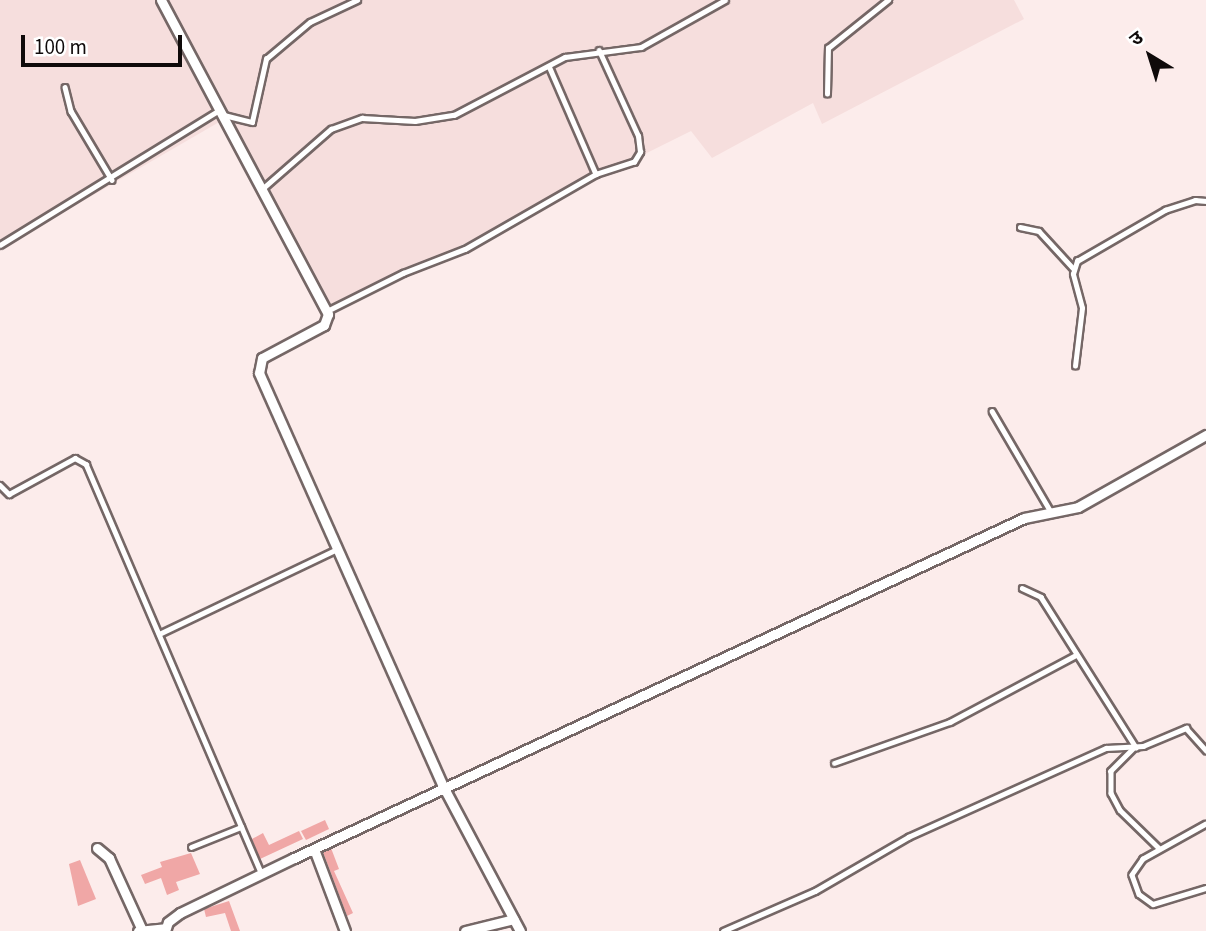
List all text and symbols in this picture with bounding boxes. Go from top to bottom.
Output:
scale bar [24,21,186,65]
north arrow [1115,21,1185,91]
text: उ [1124,25,1149,53]
text: 100 m [34,32,87,62]

